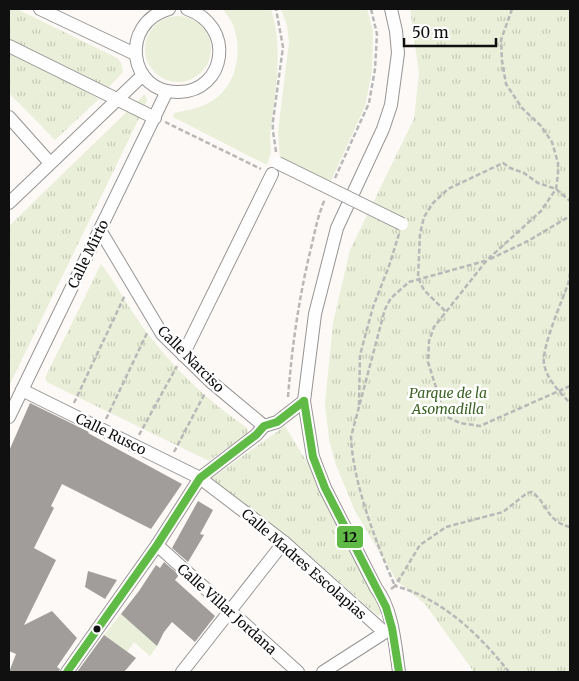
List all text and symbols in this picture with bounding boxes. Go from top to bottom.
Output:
scale bar [404,15,496,47]
text: 50 m [412,23,449,42]
street label: Calle Mirto [64,217,112,291]
street label: Calle Narciso [154,322,228,396]
park label: Parque de la Asomadilla [409,384,487,418]
street label: Calle Rusco [73,409,149,459]
street label: Calle Madres Escolapias [238,505,370,623]
line badge: 12 [336,525,364,549]
text: 12 [343,528,357,546]
street label: Calle Villar Jordana [174,560,281,659]
unlabelled marker [92,624,102,634]

